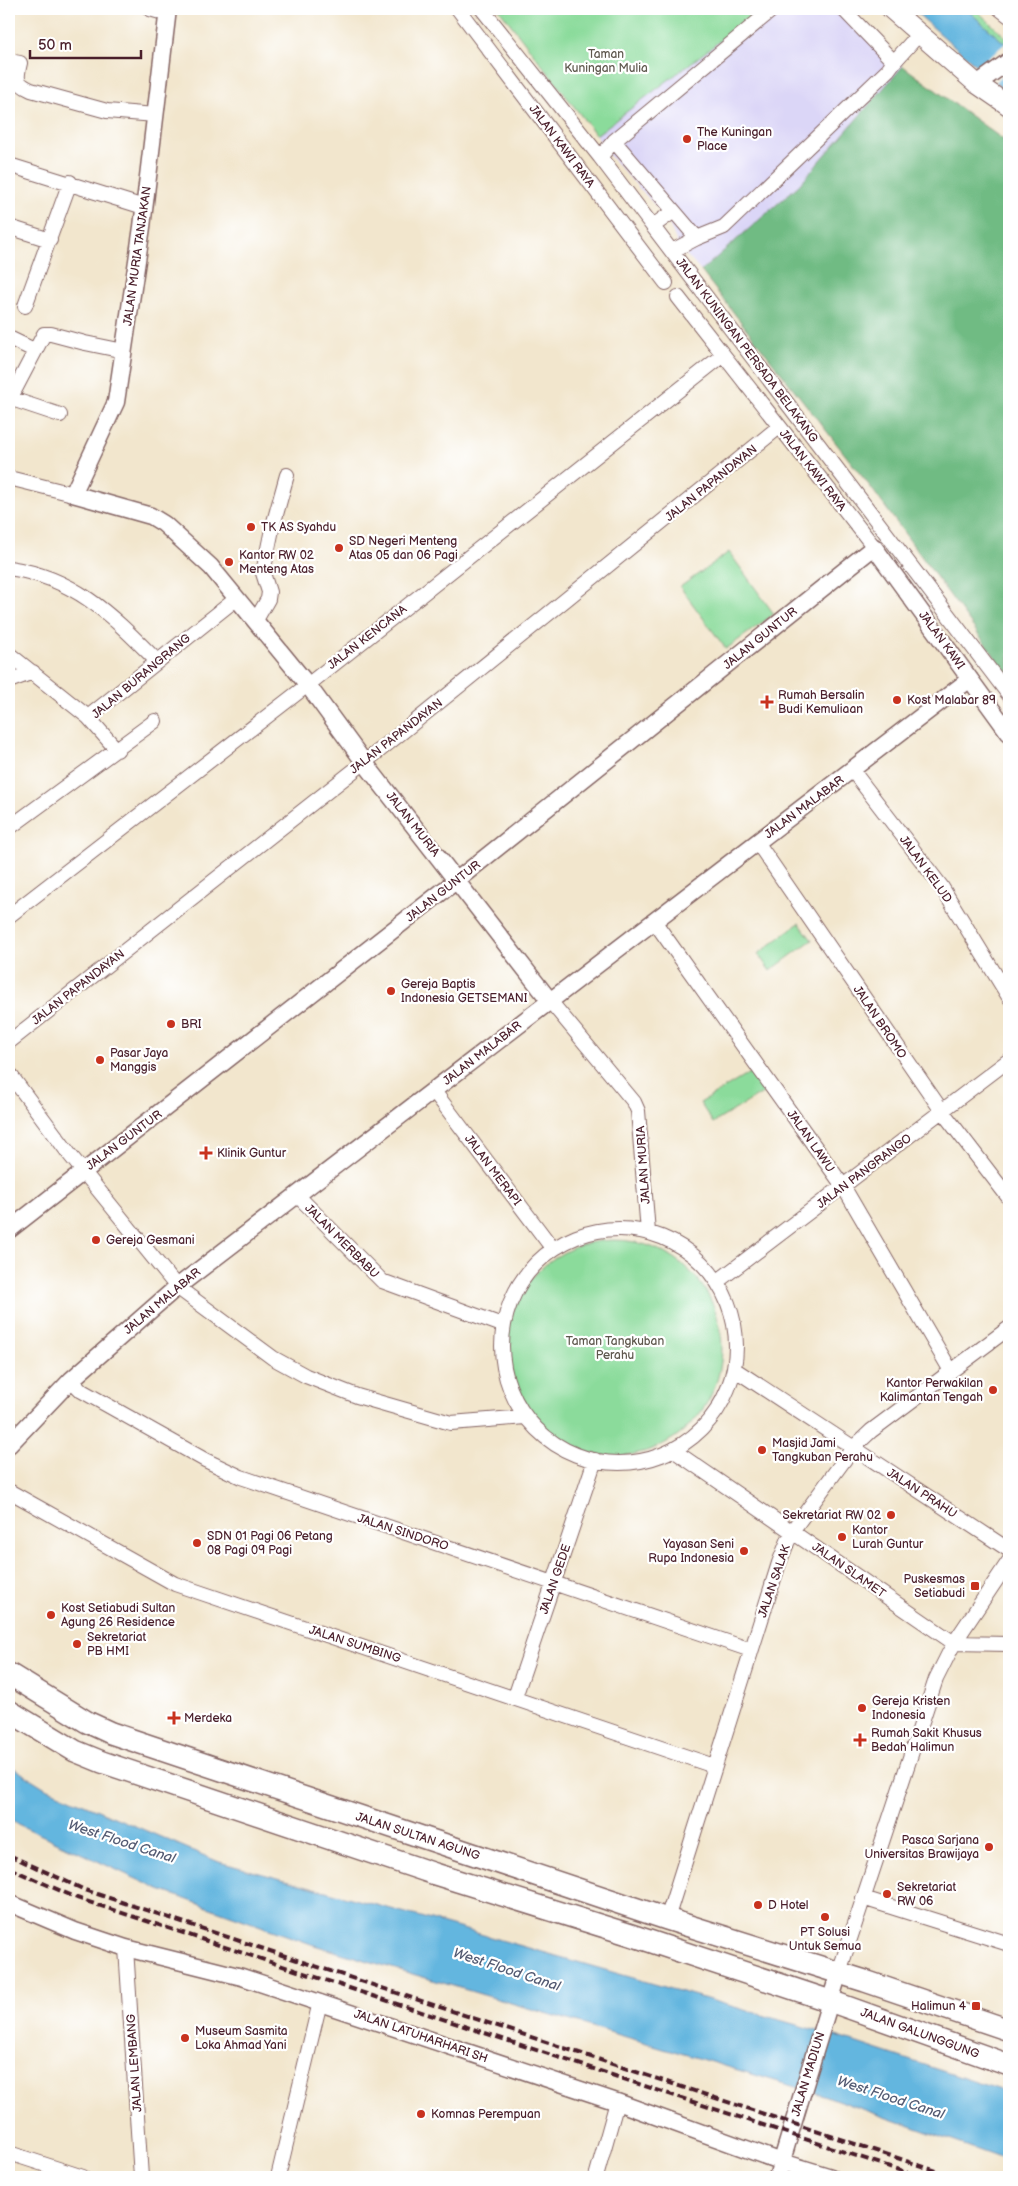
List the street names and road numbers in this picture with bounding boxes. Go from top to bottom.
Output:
street label: JALAN KAWI RAYA [526,102,598,191]
street label: JALAN MURIA TANJAKAN [120,185,155,327]
street label: JALAN KUNINGAN PERSADA BELAKANG [672,255,821,446]
street label: JALAN KAWI RAYA [776,426,850,515]
street label: JALAN PAPANDAYAN [662,442,760,525]
street label: JALAN KENCANA [325,601,410,673]
street label: JALAN GUNTUR [720,604,801,673]
street label: JALAN KAWI [915,608,968,673]
street label: JALAN BURANGRANG [89,631,194,722]
street label: JALAN PAPANDAYAN [347,695,446,777]
street label: JALAN MALABAR [762,772,847,842]
street label: JALAN MURIA [383,789,443,860]
street label: JALAN KELUD [896,833,955,906]
street label: JALAN GUNTUR [403,857,484,925]
street label: JALAN PAPANDAYAN [29,946,128,1028]
street label: JALAN BROMO [850,983,910,1062]
street label: JALAN MALABAR [440,1018,525,1089]
street label: JALAN GUNTUR [83,1107,165,1174]
street label: JALAN LAWU [784,1107,838,1175]
street label: JALAN MURIA [633,1125,654,1205]
street label: JALAN PANGRANGO [814,1131,915,1212]
street label: JALAN MERAPI [461,1132,524,1209]
street label: JALAN MERBABU [301,1201,382,1282]
street label: JALAN MALABAR [121,1265,204,1338]
street label: JALAN PRAHU [884,1465,960,1522]
street label: JALAN SINDORO [355,1511,450,1554]
street label: JALAN SLAMET [809,1540,889,1602]
street label: JALAN GEDE [536,1542,574,1616]
street label: JALAN SALAK [755,1543,794,1619]
street label: JALAN SUMBING [307,1623,403,1666]
street label: JALAN SULTAN AGUNG [354,1809,482,1864]
street label: JALAN GALUNGGUNG [858,2005,981,2062]
street label: JALAN LATUHARHARI SH [352,2006,490,2066]
street label: JALAN LEMBANG [124,2013,145,2113]
street label: JALAN MADIUN [789,2030,828,2118]

